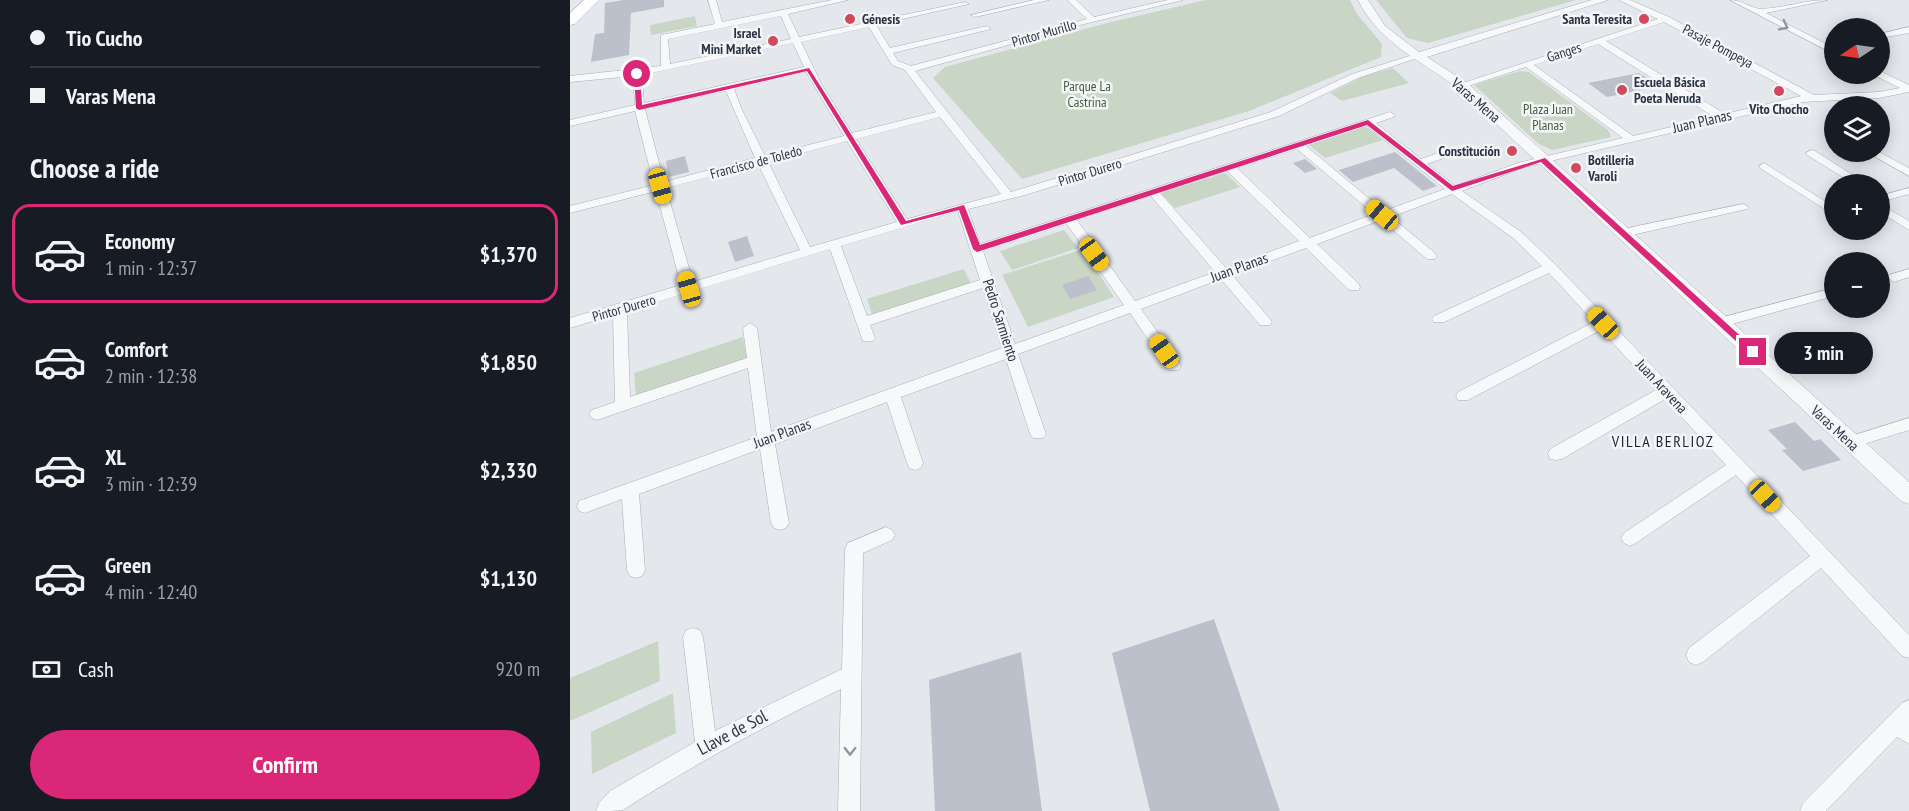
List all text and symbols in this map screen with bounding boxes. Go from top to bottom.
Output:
place label: Génesis [862,10,900,28]
place label: Santa Teresita [1562,10,1632,28]
marker: Génesis [843,12,857,26]
marker: Santa Teresita [1637,12,1651,26]
street label: Pintor Murillo [1010,15,1078,51]
one-way arrow [1778,18,1789,30]
north arrow [1824,18,1890,84]
map controls [1824,18,1890,318]
street label: Pasaje Pompeya [1680,20,1756,72]
text: Tio Cucho [66,24,142,52]
place label: Israel Mini Market [701,24,762,58]
marker: Israel Mini Market [766,34,780,48]
street label: Ganges [1544,38,1584,66]
route start [623,60,650,87]
street label: Varas Mena [1447,73,1505,127]
place label: Escuela Básica Poeta Neruda [1634,73,1706,107]
park label: Parque La Castrina [1063,77,1111,111]
text: Varas Mena [66,82,156,110]
marker: Escuela Básica Poeta Neruda [1615,83,1629,97]
marker: Vito Chocho [1772,84,1786,98]
button: layers [1824,96,1890,162]
park label: Plaza Juan Planas [1523,100,1573,134]
place label: Vito Chocho [1748,100,1809,118]
street label: Juan Planas [1670,105,1733,137]
street label: Francisco de Toledo [708,141,804,183]
place label: Constitución [1438,142,1500,160]
marker: Constitución [1505,144,1519,158]
text: Choose a ride [30,151,159,185]
place label: Botilleria Varoli [1587,151,1634,185]
street label: Pintor Durero [1056,154,1124,190]
marker: Botilleria Varoli [1569,161,1583,175]
car [646,166,674,206]
button: + [1824,174,1890,240]
car [1362,197,1402,233]
icon: car [33,227,87,281]
text: Economy [105,227,175,255]
car [1076,234,1112,274]
text: $1,370 [480,240,537,268]
street label: Juan Planas [1207,248,1270,286]
button: − [1824,252,1890,318]
text: 1 min · 12:37 [105,255,197,281]
car [675,269,703,309]
street label: Pedro Sarmiento [979,276,1023,364]
street label: Pintor Durero [590,290,658,326]
car [1584,304,1622,342]
car [1146,331,1182,371]
callout: 3 min [1774,331,1873,373]
icon: car [33,335,87,389]
text: Comfort [105,335,168,363]
route end [1739,338,1766,365]
text: 3 min [1803,340,1844,366]
text: $1,850 [480,348,537,376]
street label: Juan Aravena [1631,354,1692,417]
text: 2 min · 12:38 [105,363,197,389]
street label: Varas Mena [1806,400,1863,455]
street label: Juan Planas [750,414,813,452]
district label: VILLA BERLIOZ [1611,431,1714,451]
icon: car [33,443,87,497]
text: XL [105,443,126,471]
text: $2,330 [480,456,537,484]
text: 3 min · 12:39 [105,471,197,497]
car [1746,477,1784,515]
icon: car [33,551,87,605]
text: Green [105,551,151,579]
text: $1,130 [480,564,537,592]
text: 4 min · 12:40 [105,579,197,605]
icon: cash [30,653,63,686]
text: Cash [78,655,114,683]
text: 920 m [496,656,540,682]
street label: Llave de Sol [693,704,772,760]
button: Confirm [30,730,540,799]
one-way arrow [844,746,856,755]

